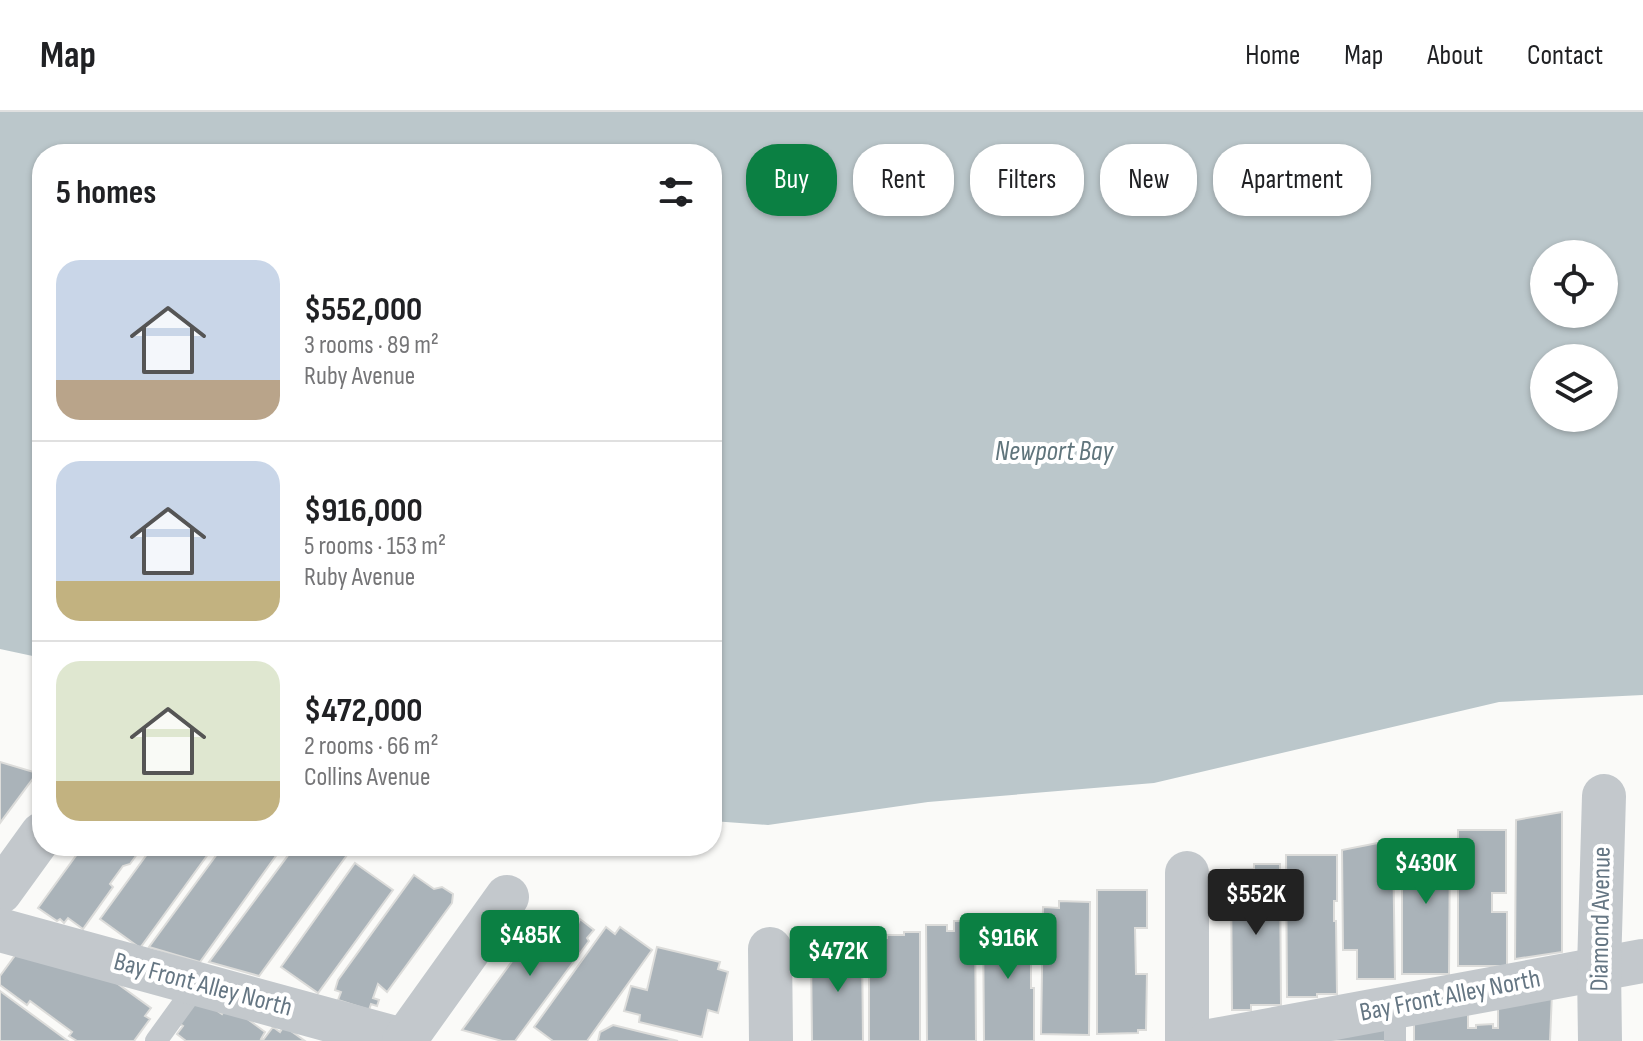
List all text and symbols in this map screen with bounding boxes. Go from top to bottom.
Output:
text: Map [40,33,96,78]
text: Home [1245,39,1300,72]
text: Map [1344,39,1383,72]
text: About [1427,39,1483,72]
text: Contact [1527,39,1603,72]
chip: Buy [746,144,837,216]
chip: Rent [853,144,954,216]
chip: Filters [970,144,1084,216]
chip: New [1100,144,1197,216]
chip: Apartment [1213,144,1371,216]
icon: filters [654,170,698,214]
text: 5 homes [56,172,156,213]
map controls [1530,240,1618,432]
button: locate [1530,240,1618,328]
text: $552,000 [304,289,422,330]
icon: home [120,292,216,388]
text: 3 rooms · 89 m² [304,330,439,361]
button: layers [1530,344,1618,432]
text: Ruby Avenue [304,361,415,392]
water label: Newport Bay [995,435,1114,468]
text: $916,000 [304,490,423,531]
icon: home [120,493,216,589]
text: 5 rooms · 153 m² [304,531,446,562]
text: Ruby Avenue [304,562,415,593]
text: $472,000 [304,690,423,731]
icon: home [120,693,216,789]
text: 2 rooms · 66 m² [304,731,439,762]
text: Collins Avenue [304,762,430,793]
pin: $430K [1370,838,1482,906]
street label: Diamond Avenue [1584,846,1618,992]
text: $430K [1395,848,1457,879]
pin: $552K [1200,869,1312,937]
text: $552K [1226,879,1286,910]
pin: $485K [474,910,586,978]
pin: $916K [952,913,1064,981]
text: $485K [499,920,561,951]
text: $916K [978,923,1038,954]
pin: $472K [782,926,894,994]
text: $472K [808,936,868,967]
street label: Bay Front Alley North [111,946,295,1024]
street label: Bay Front Alley North [1357,963,1543,1029]

